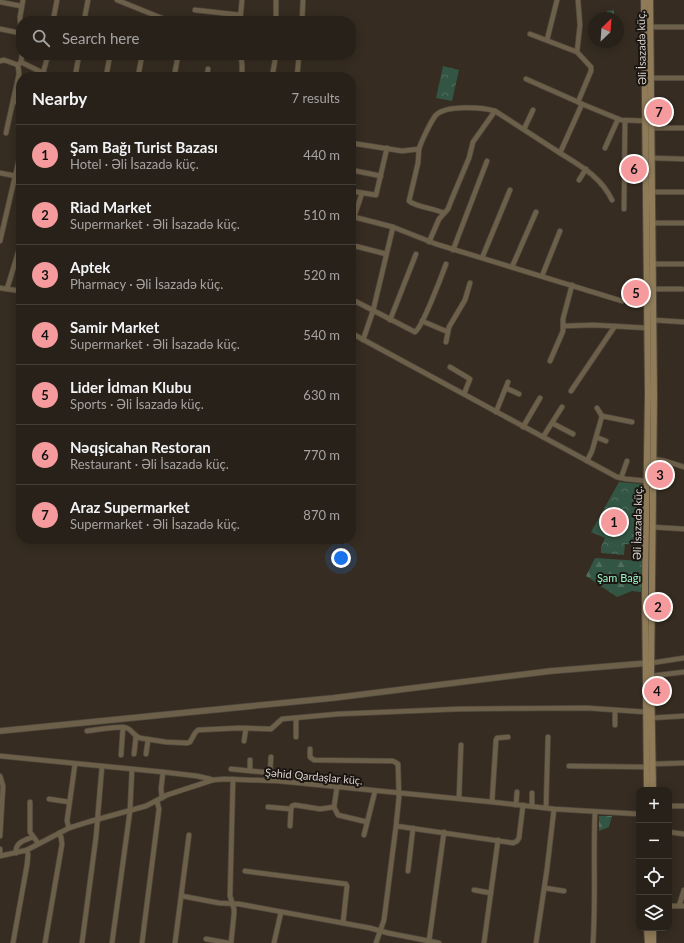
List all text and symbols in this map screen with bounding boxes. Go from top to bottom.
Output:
street label: Əli İsazadə küç. [634,11,648,85]
north arrow [588,12,624,48]
search box [16,16,356,60]
icon: search [30,27,52,49]
text: Search here [62,29,139,47]
text: Nearby [32,88,87,109]
text: 7 results [292,90,340,106]
pin: 7 [646,97,672,127]
text: Şam Bağı Turist Bazası [70,138,218,156]
text: 1 [41,147,49,163]
text: 440 m [303,147,340,163]
pin: 6 [621,154,647,184]
text: Hotel · Əli İsazadə küç. [70,156,199,172]
text: Riad Market [70,198,151,216]
text: 2 [41,207,49,223]
text: 510 m [303,207,340,223]
text: Supermarket · Əli İsazadə küç. [70,216,240,232]
text: Aptek [70,258,110,276]
text: 3 [41,267,49,283]
text: 520 m [303,267,340,283]
text: Pharmacy · Əli İsazadə küç. [70,276,223,292]
pin: 5 [623,278,649,308]
text: Samir Market [70,318,159,336]
text: 4 [41,327,49,343]
text: 540 m [303,327,340,343]
text: Supermarket · Əli İsazadə küç. [70,336,240,352]
text: Lider İdman Klubu [70,378,192,396]
text: 5 [41,387,49,403]
text: 630 m [303,387,340,403]
text: Sports · Əli İsazadə küç. [70,396,204,412]
text: Nəqşicahan Restoran [70,438,211,456]
text: 6 [41,447,49,463]
text: 770 m [303,447,340,463]
text: Restaurant · Əli İsazadə küç. [70,456,229,472]
pin: 3 [647,460,673,490]
street label: Əli İsazadə küç. [630,486,644,560]
text: Araz Supermarket [70,498,190,516]
text: 7 [41,507,49,523]
text: 870 m [303,507,340,523]
pin: 1 [601,507,627,537]
text: Supermarket · Əli İsazadə küç. [70,516,240,532]
your location [331,548,351,568]
park label: Şam Bağı [597,571,641,584]
pin: 2 [645,592,671,622]
pin: 4 [644,676,670,706]
street label: Şəhid Qardaşlar küç. [265,765,363,787]
map controls [636,787,672,931]
button: + [636,787,672,823]
button: − [636,823,672,859]
button: locate [636,859,672,895]
button: layers [636,895,672,931]

